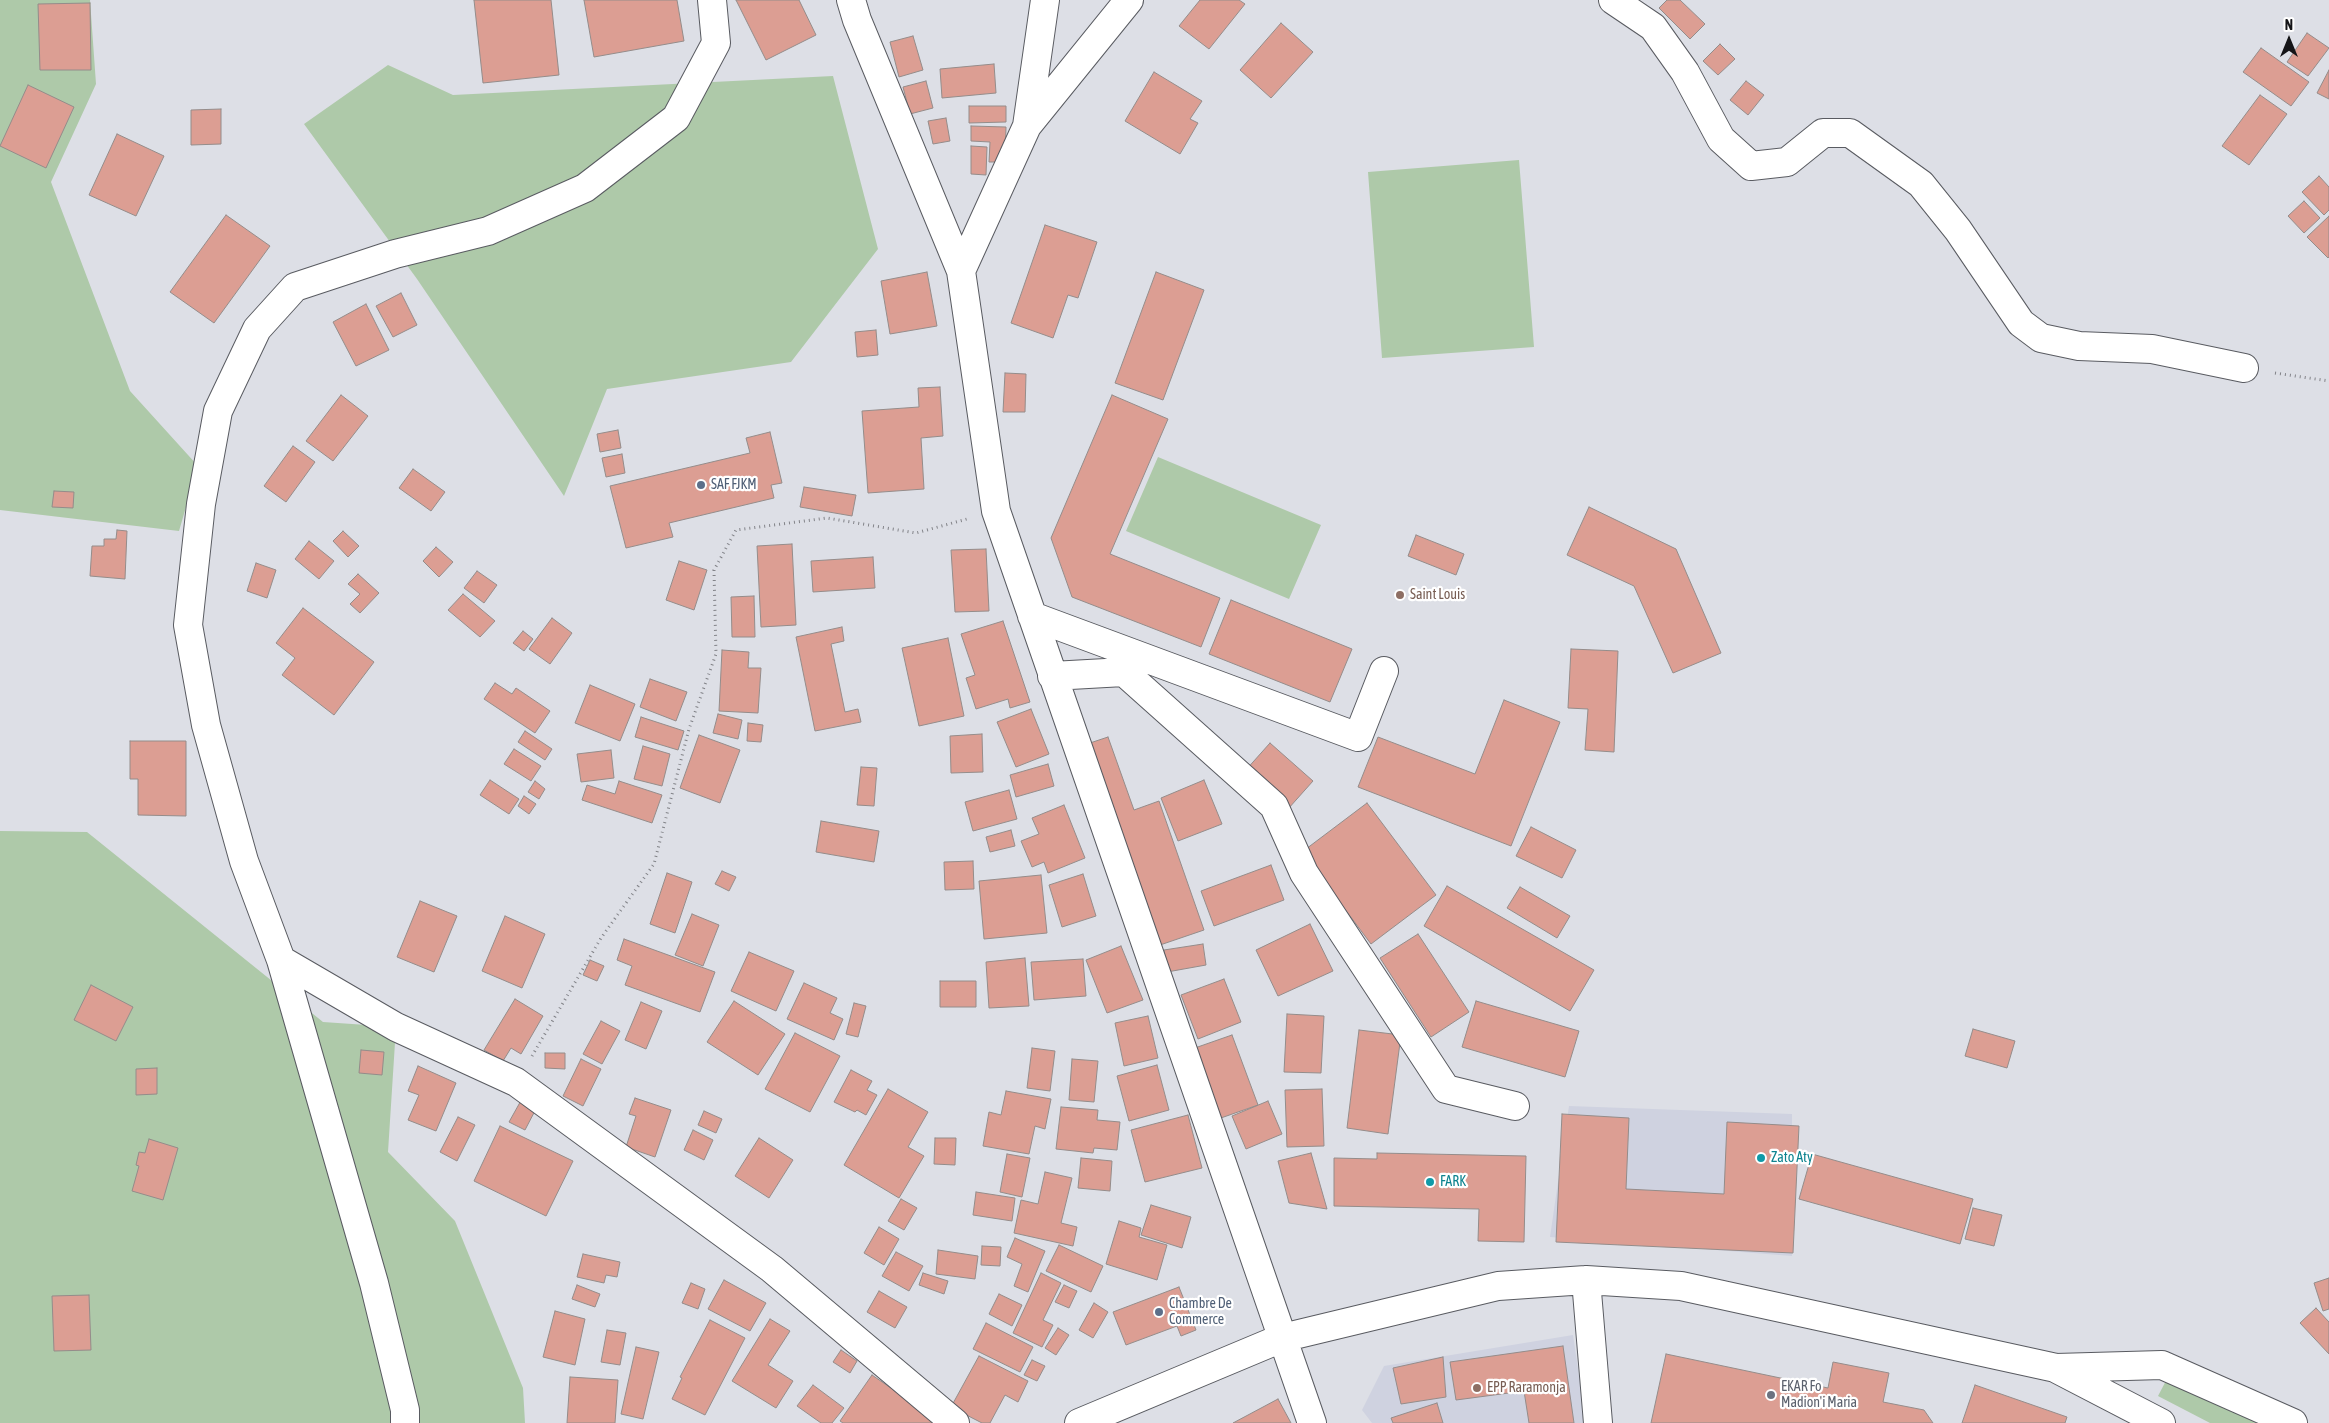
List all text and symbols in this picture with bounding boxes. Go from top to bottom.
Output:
north arrow [2264,15,2314,65]
text: N [2285,17,2293,33]
place label: SAF FJKM [711,477,757,493]
marker: SAF FJKM [695,479,707,491]
place label: Saint Louis [1410,587,1465,603]
marker: Saint Louis [1394,589,1406,601]
place label: Zato Aty [1771,1150,1813,1166]
marker: Zato Aty [1755,1152,1767,1164]
place label: FARK [1440,1174,1466,1190]
marker: FARK [1424,1176,1436,1188]
place label: Chambre De Commerce [1169,1296,1232,1328]
marker: Chambre De Commerce [1153,1306,1165,1318]
place label: EKAR Fo Madion'i Maria [1781,1379,1857,1411]
place label: EPP Raramonja [1487,1380,1566,1396]
marker: EPP Raramonja [1471,1382,1483,1394]
marker: EKAR Fo Madion'i Maria [1765,1389,1777,1401]

